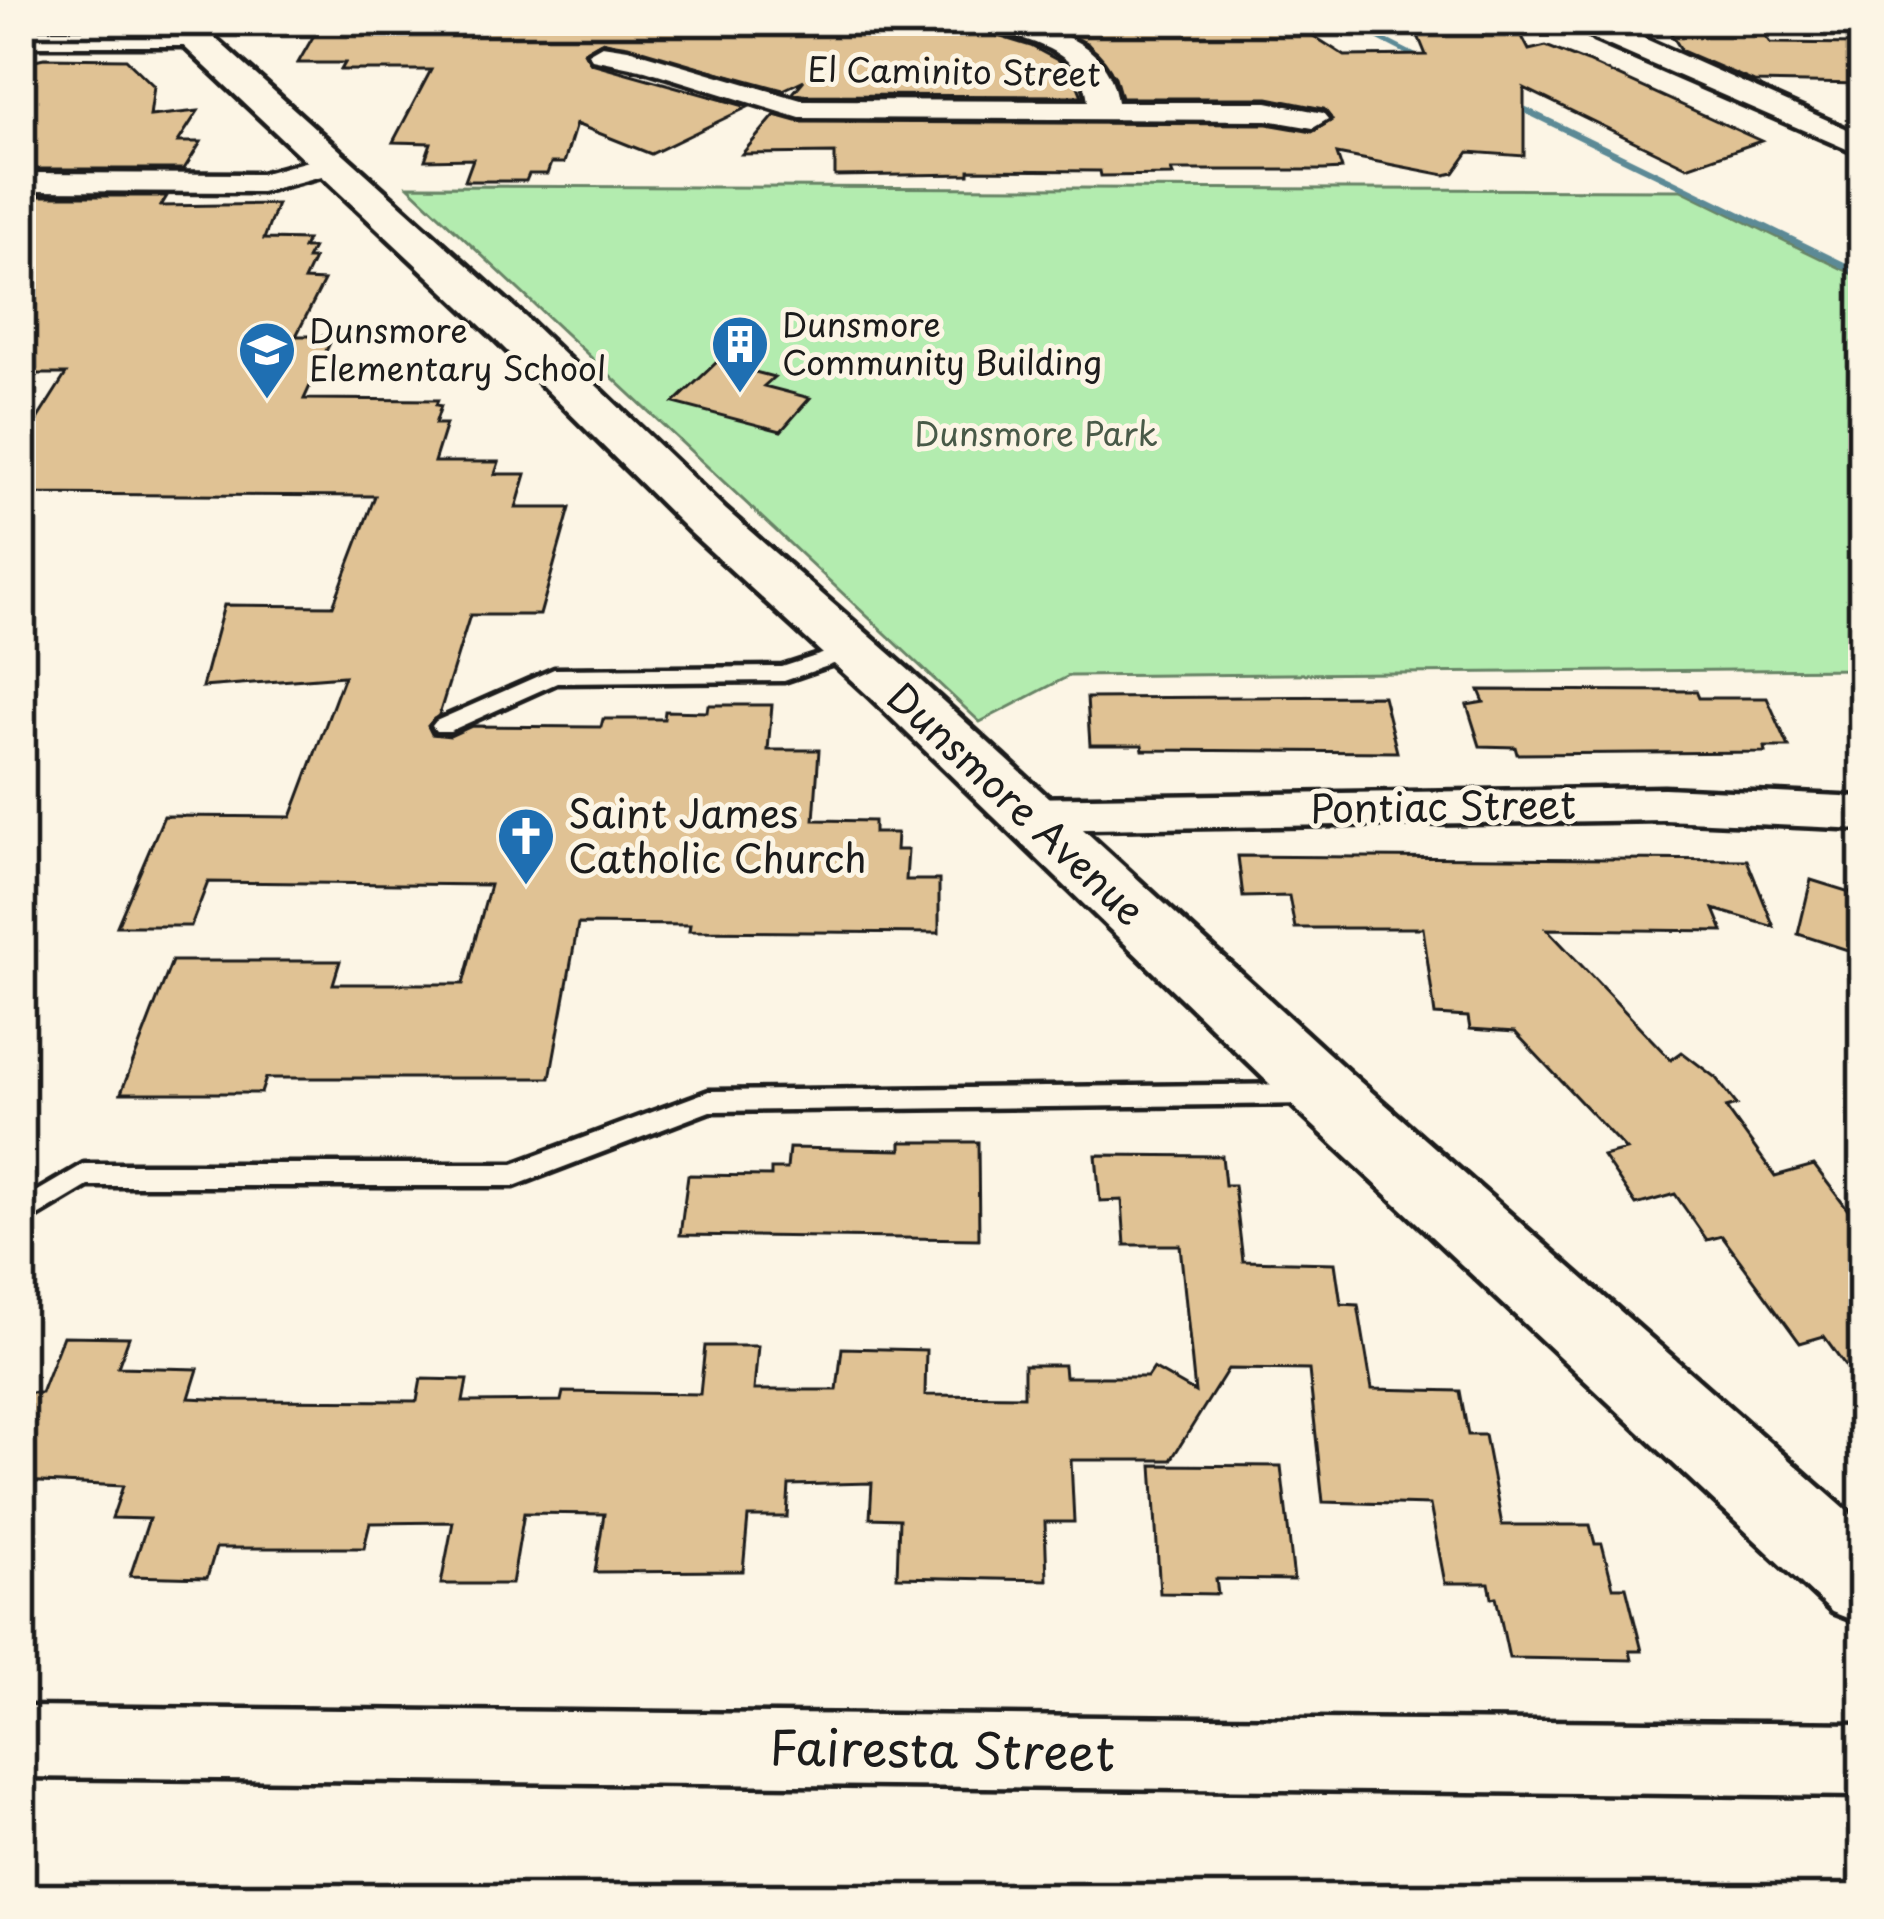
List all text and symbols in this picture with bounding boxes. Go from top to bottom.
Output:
street label: El Caminito Street [807,42,1101,98]
place label: Dunsmore Community Building [782,298,1102,386]
place label: Dunsmore Elementary School [309,304,606,392]
building icon: Dunsmore Community Building [709,313,771,395]
school or university icon: Dunsmore Elementary School [236,319,298,401]
park label: Dunsmore Park [914,407,1158,457]
street label: Dunsmore Avenue [876,667,1160,937]
street label: Pontiac Street [1310,773,1576,836]
place label: Saint James Catholic Church [568,782,867,886]
church icon: Saint James Catholic Church [495,805,557,887]
street label: Fairesta Street [769,1709,1116,1787]

